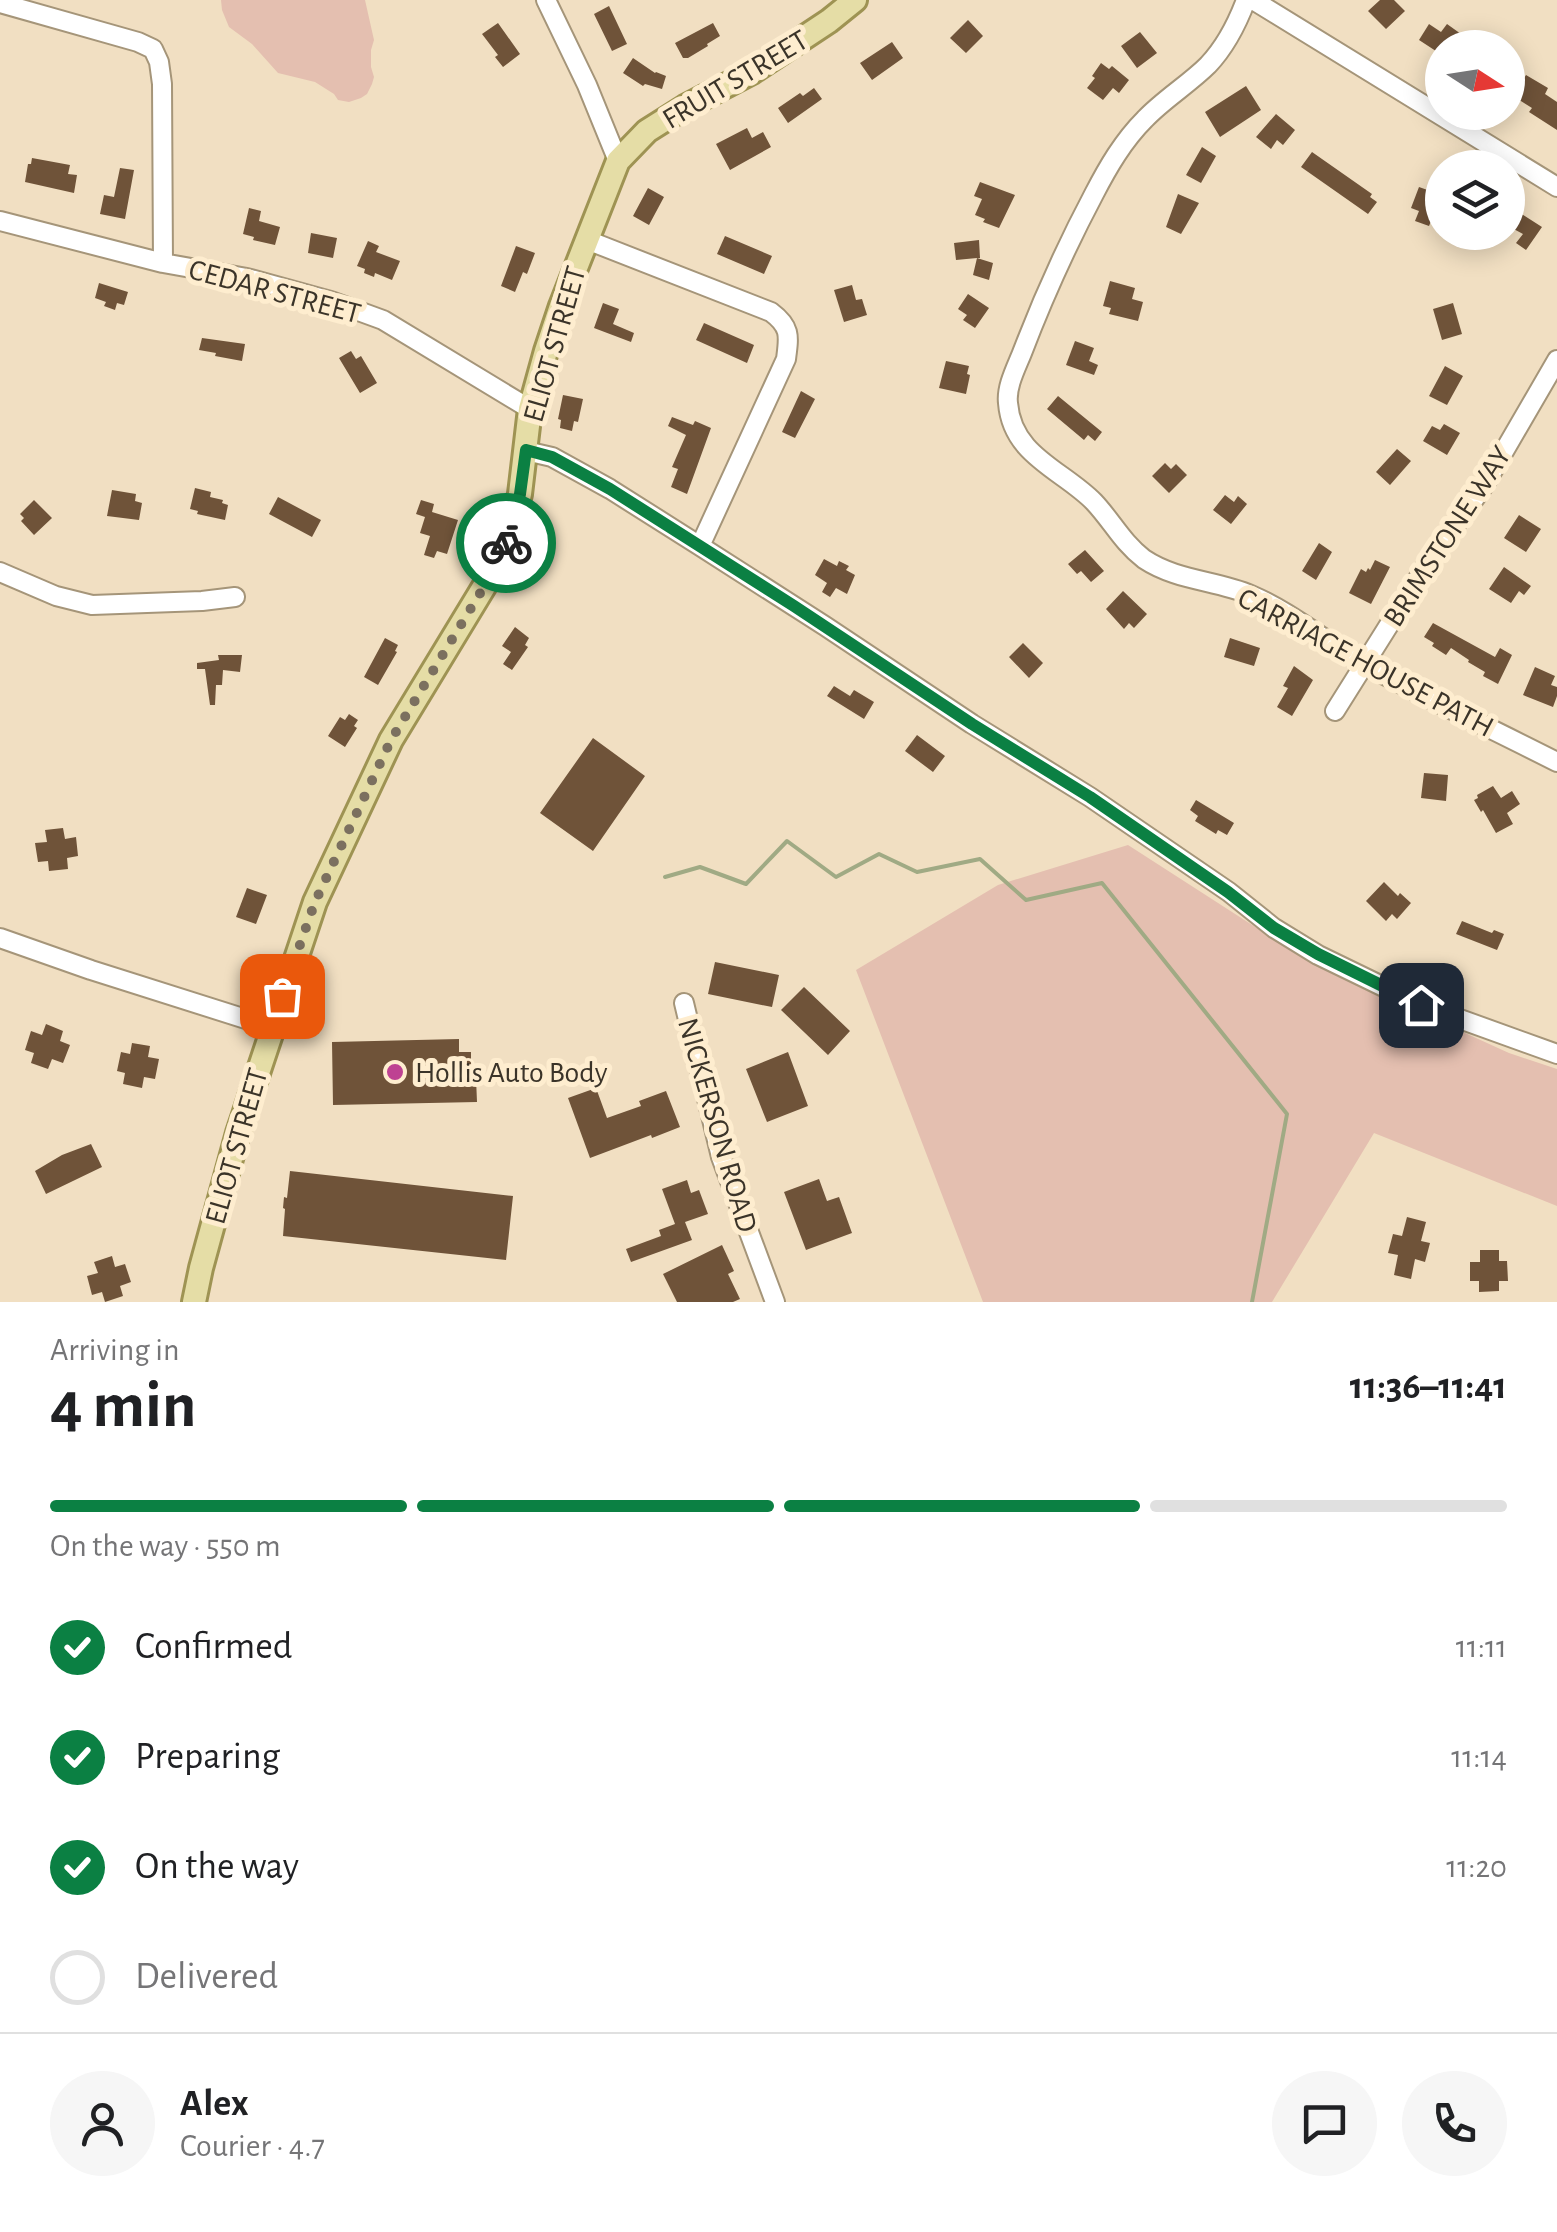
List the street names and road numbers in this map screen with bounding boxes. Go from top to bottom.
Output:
street label: FRUIT STREET [658,25,814,135]
street label: CEDAR STREET [186,255,364,329]
street label: ELIOT STREET [518,263,592,426]
street label: BRIMSTONE WAY [1378,441,1517,632]
street label: CARRIAGE HOUSE PATH [1233,583,1498,743]
street label: NICKERSON ROAD [672,1015,762,1236]
street label: ELIOT STREET [200,1065,274,1228]

